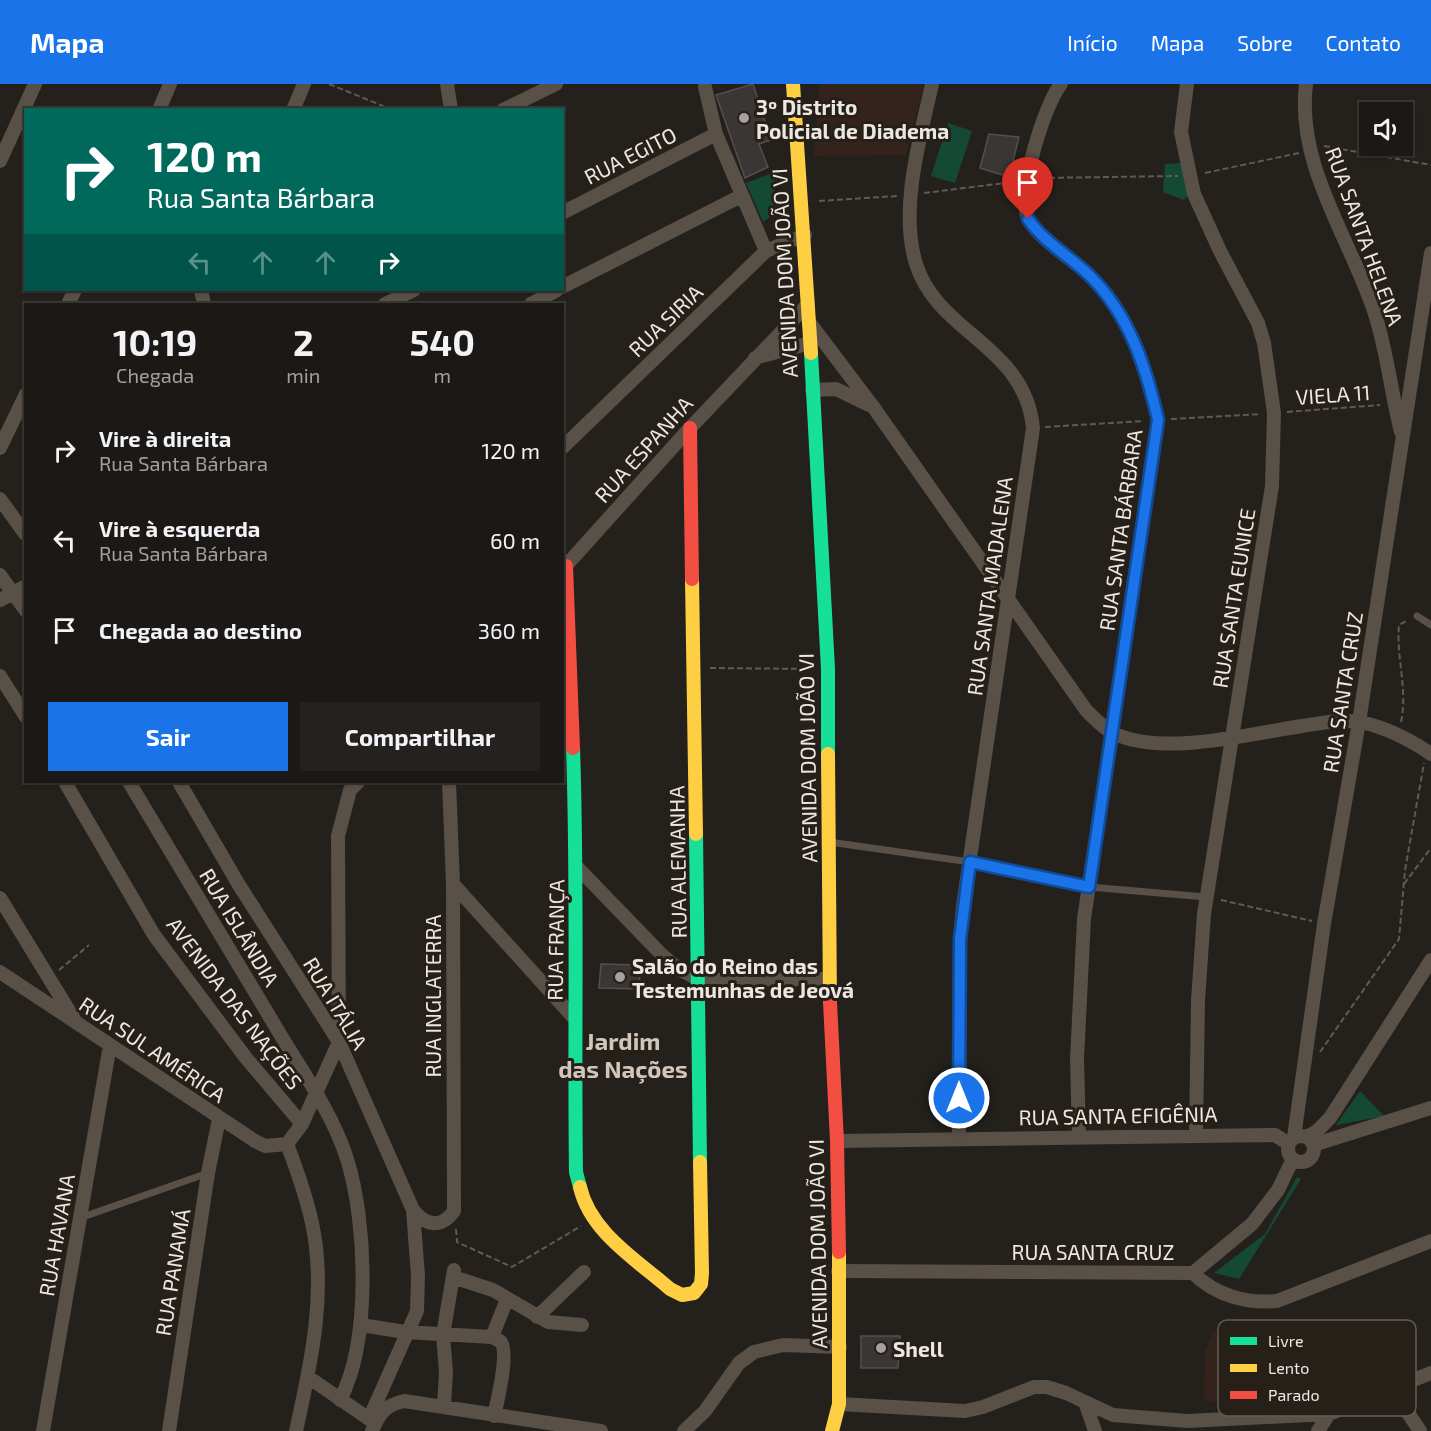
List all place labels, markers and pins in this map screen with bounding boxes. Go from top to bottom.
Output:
place label: 3º Distrito Policial de Diadema [756,94,949,143]
marker: 3º Distrito Policial de Diadema [737,111,751,125]
pin [1002,157,1053,219]
place label: Salão do Reino das Testemunhas de Jeová [632,953,854,1002]
marker: Salão do Reino das Testemunhas de Jeová [613,970,627,984]
place label: Shell [893,1336,944,1361]
marker: Shell [874,1341,888,1355]

